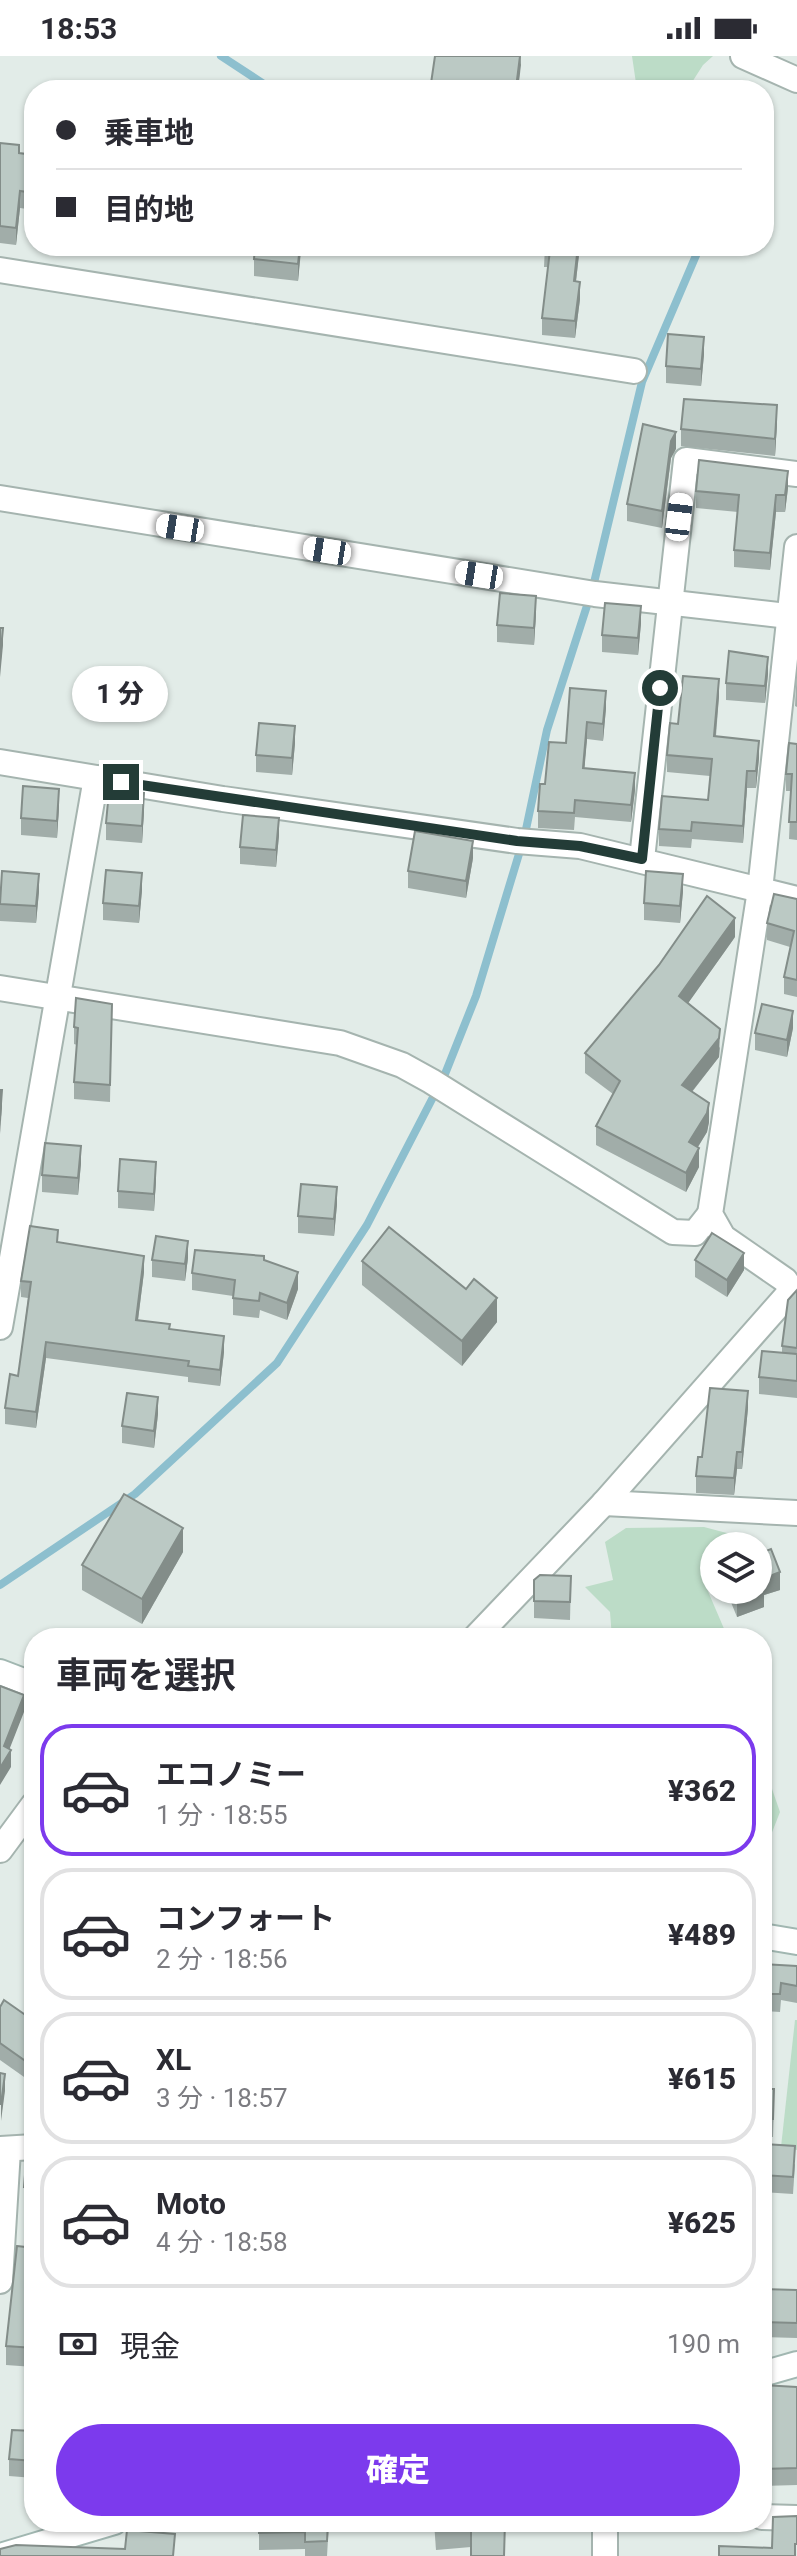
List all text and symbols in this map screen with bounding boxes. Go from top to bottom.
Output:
text: 18:53 [40,11,117,46]
text: 乗車地 [104,115,194,150]
text: 目的地 [104,192,194,227]
car [664,492,694,542]
car [154,512,206,544]
car [301,535,353,567]
car [453,559,505,591]
callout: 1 分 [73,666,169,722]
route start [642,670,678,706]
text: 1 分 [96,679,144,709]
route end [103,764,139,800]
map controls [700,1532,772,1604]
button: layers [700,1532,772,1604]
text: 車両を選択 [56,1655,236,1697]
icon: car [60,1754,132,1826]
text: エコノミー [156,1757,306,1792]
text: ¥362 [668,1773,736,1808]
text: 1 分 · 18:55 [156,1800,288,1830]
icon: car [60,1898,132,1970]
text: コンフォート [156,1901,335,1936]
text: ¥489 [668,1917,736,1952]
text: 2 分 · 18:56 [156,1944,288,1974]
icon: car [60,2042,132,2114]
text: XL [156,2042,191,2077]
text: ¥615 [668,2061,736,2096]
text: 3 分 · 18:57 [156,2083,288,2113]
icon: car [60,2186,132,2258]
text: Moto [156,2186,226,2221]
text: ¥625 [668,2205,736,2240]
text: 4 分 · 18:58 [156,2227,288,2257]
icon: cash [56,2322,100,2366]
text: 現金 [120,2329,180,2364]
text: 190 m [667,2329,740,2359]
button: 確定 [56,2424,740,2516]

